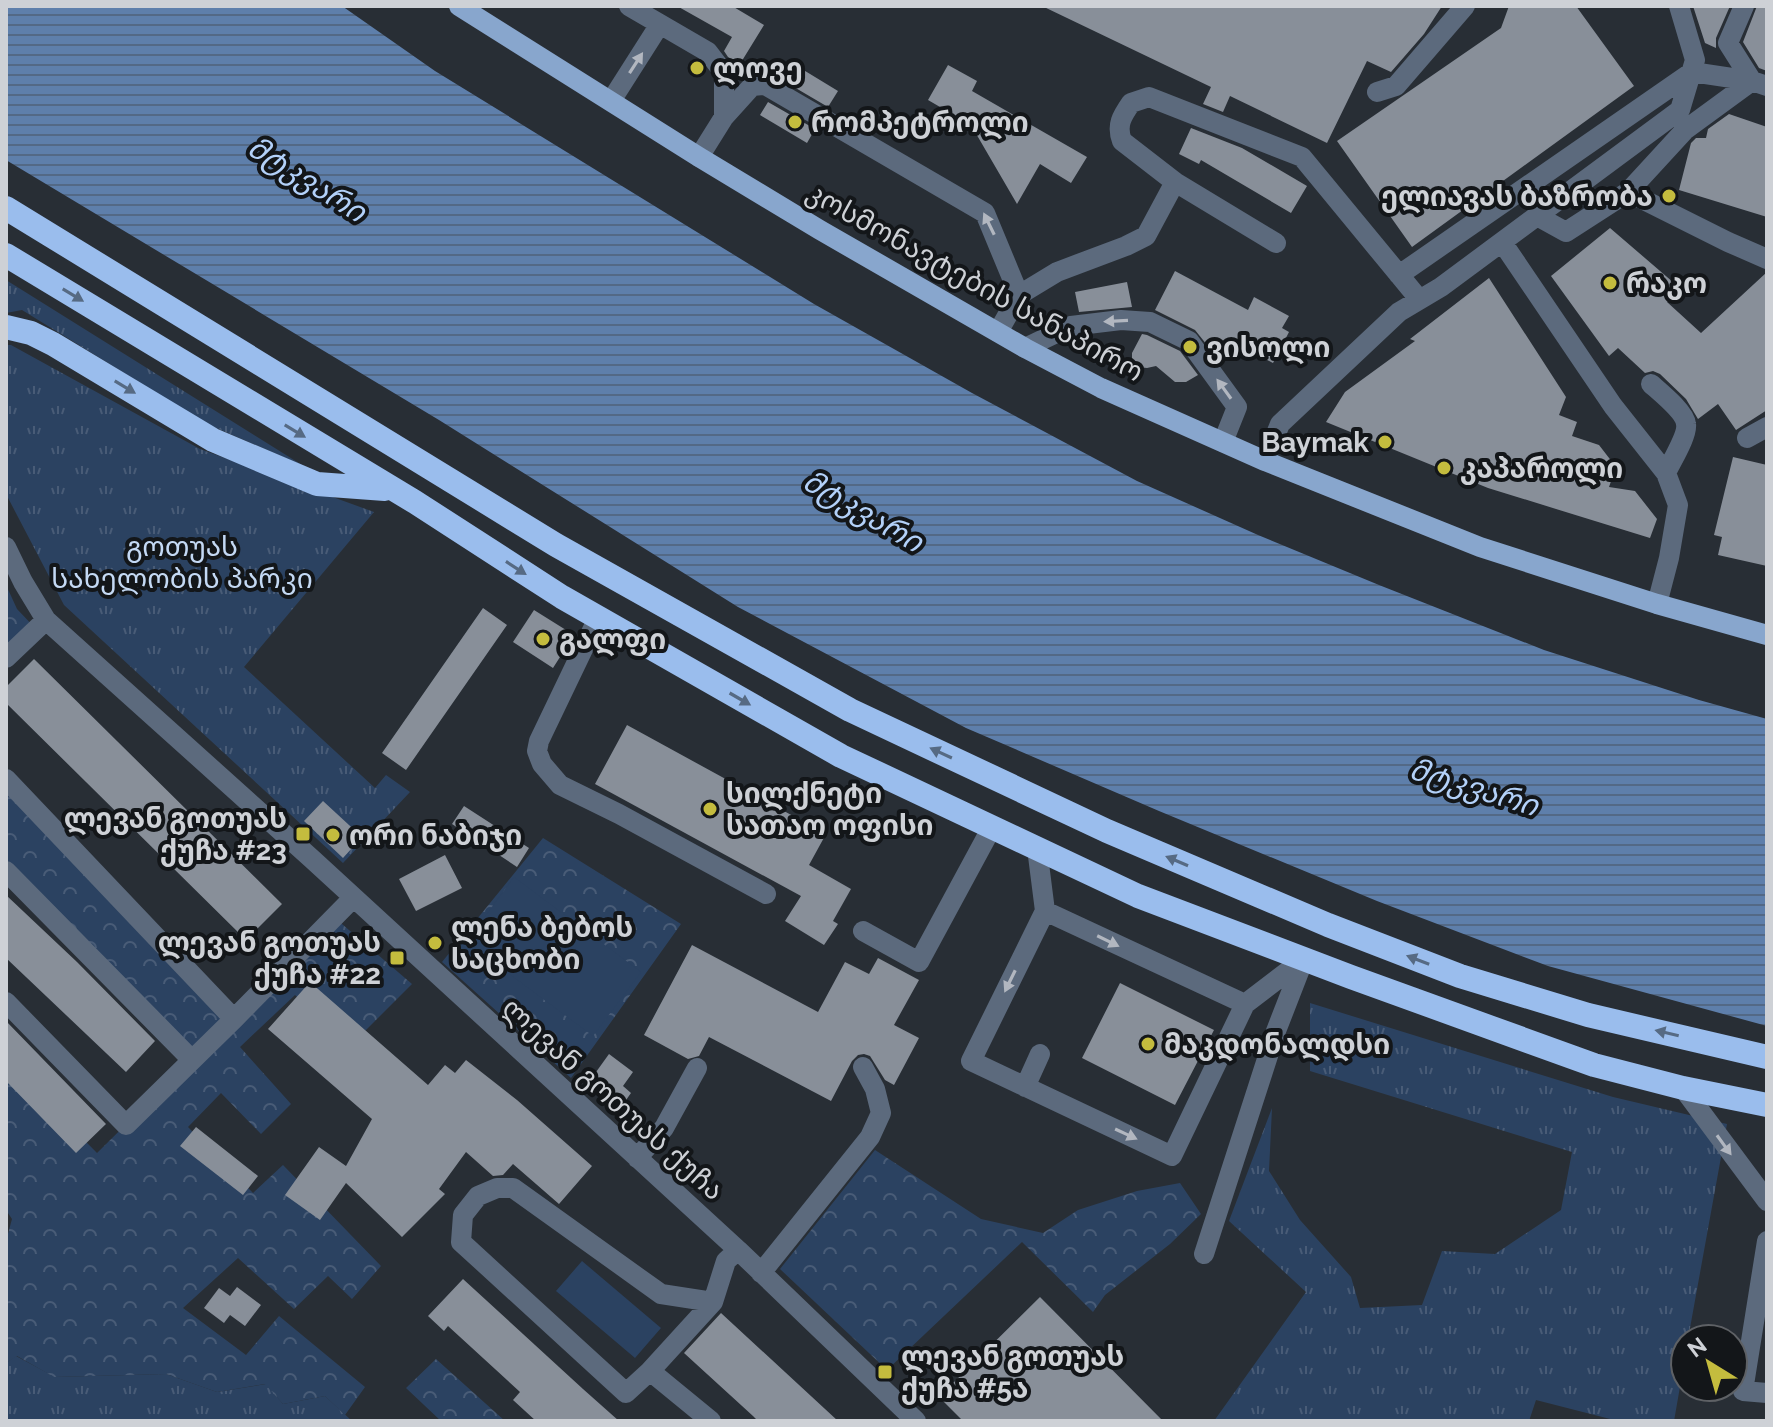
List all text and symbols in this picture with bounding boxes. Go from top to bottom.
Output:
one-way arrow [628,52,643,73]
place label: ლოვე [713,52,803,86]
marker: ლოვე [688,59,706,77]
place label: რომპეტროლი [811,106,1029,140]
marker: რომპეტროლი [786,113,804,131]
water label: მტკვარი [241,129,374,231]
street label: კოსმონავტების სანაპირო [801,176,1149,388]
place label: ელიავას ბაზრობა [1381,180,1653,214]
marker: ელიავას ბაზრობა [1660,187,1678,205]
one-way arrow [982,212,996,235]
place label: რაკო [1626,267,1707,300]
marker: რაკო [1601,274,1619,292]
one-way arrow [62,288,84,302]
one-way arrow [1103,315,1128,328]
place label: ვისოლი [1206,331,1330,365]
marker: ვისოლი [1181,338,1199,356]
one-way arrow [1217,379,1232,400]
one-way arrow [114,380,136,394]
one-way arrow [284,423,306,437]
place label: Baymak [1261,426,1369,459]
marker: Baymak [1376,433,1394,451]
place label: კაპაროლი [1460,452,1623,486]
marker: კაპაროლი [1435,459,1453,477]
water label: მტკვარი [796,463,931,561]
park label: გოთუას სახელობის პარკი [51,530,313,595]
one-way arrow [505,560,526,575]
place label: გალფი [559,623,666,657]
marker: გალფი [534,630,552,648]
one-way arrow [729,692,751,706]
one-way arrow [929,746,953,760]
water label: მტკვარი [1405,751,1544,825]
place label: სილქნეტი სათაო ოფისი [726,777,934,842]
marker: სილქნეტი სათაო ოფისი [701,800,719,818]
place label: ლევან გოთუას ქუჩა #23 [64,802,287,867]
place label: ორი ნაბიჯი [349,819,522,852]
marker: ლევან გოთუას ქუჩა #23 [294,825,312,843]
marker: ორი ნაბიჯი [324,826,342,844]
one-way arrow [1165,855,1189,868]
place label: ლენა ბებოს საცხობი [451,911,633,976]
place label: ლევან გოთუას ქუჩა #22 [158,926,381,991]
marker: ლენა ბებოს საცხობი [426,934,444,952]
one-way arrow [1096,934,1120,948]
marker: ლევან გოთუას ქუჩა #22 [388,949,406,967]
one-way arrow [1406,953,1430,966]
one-way arrow [1003,970,1017,993]
street label: ლევან გოთუას ქუჩა [496,991,730,1207]
one-way arrow [1654,1027,1679,1039]
place label: მაკდონალდსი [1164,1028,1390,1062]
marker: მაკდონალდსი [1139,1035,1157,1053]
one-way arrow [1114,1127,1138,1141]
one-way arrow [1716,1135,1732,1156]
north arrow [1669,1323,1749,1403]
text: N [1682,1332,1711,1362]
place label: ლევან გოთუას ქუჩა #5ა [901,1340,1124,1405]
marker: ლევან გოთუას ქუჩა #5ა [876,1363,894,1381]

